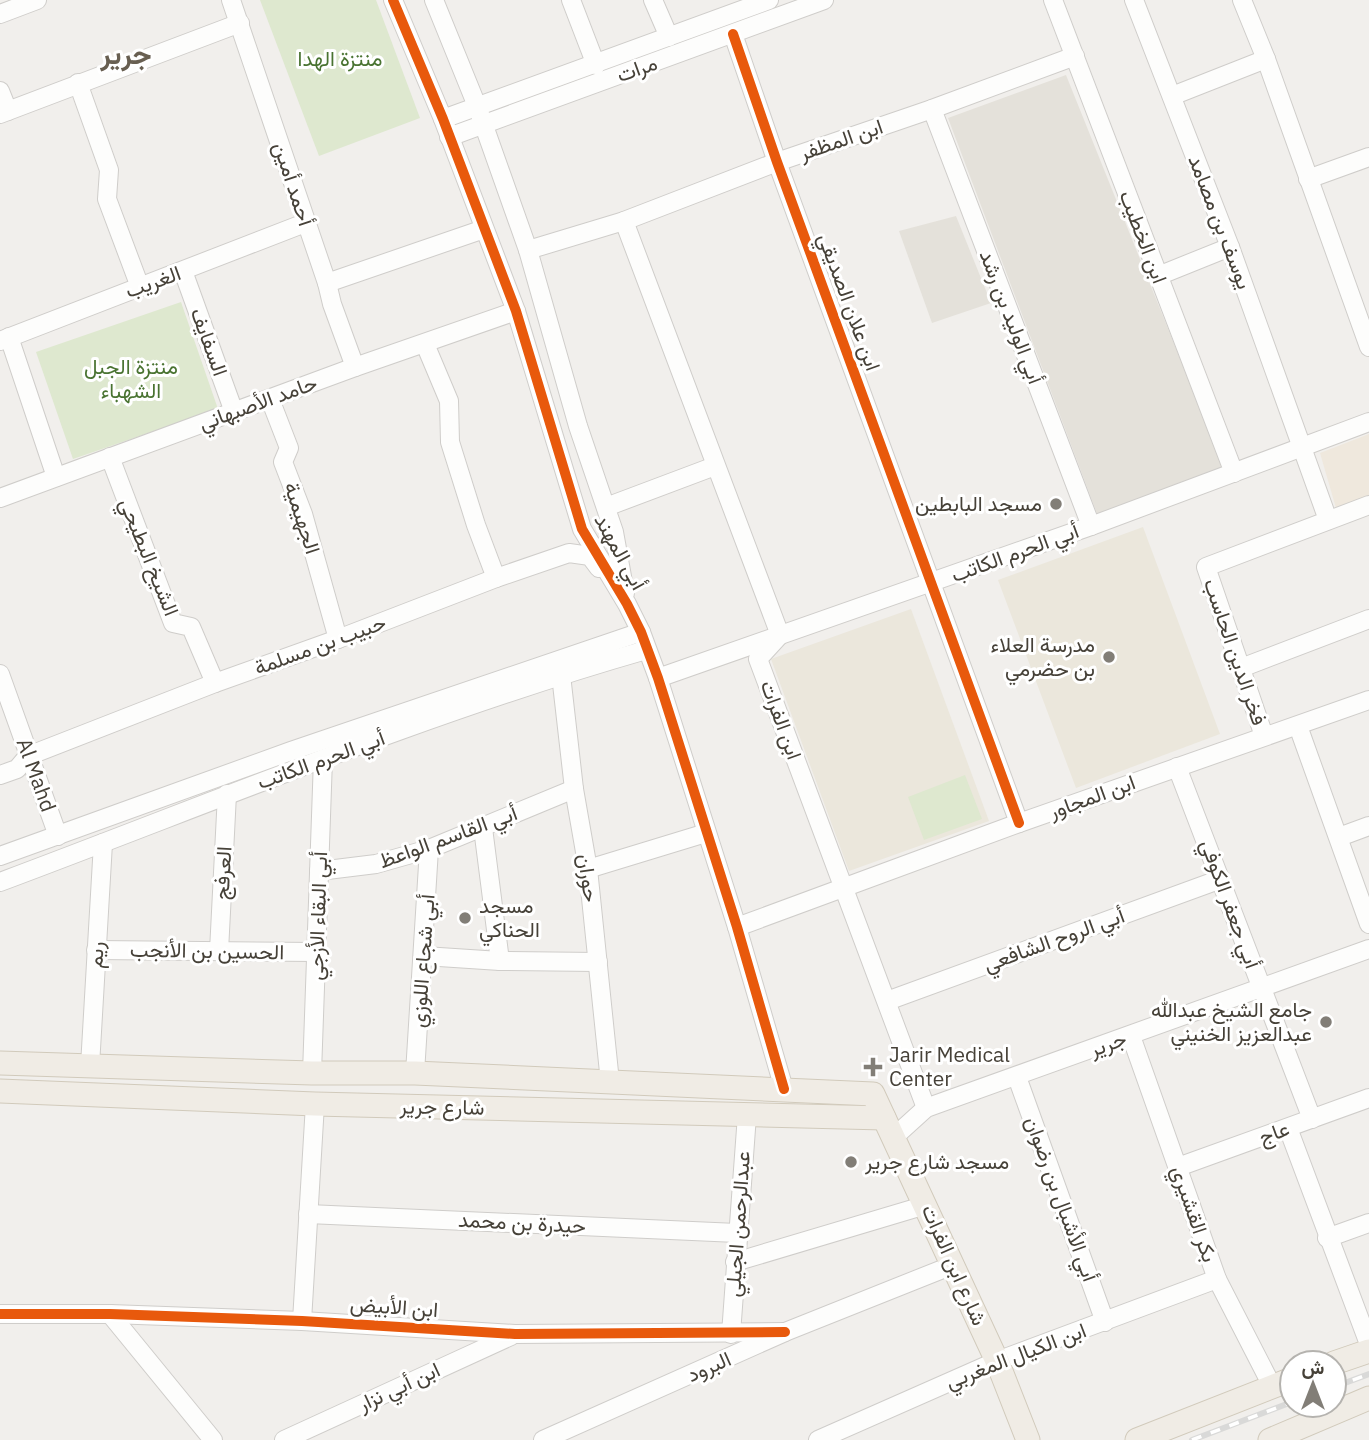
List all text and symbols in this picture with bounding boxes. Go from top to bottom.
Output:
district label: جرير [99,35,152,72]
park label: منتزة الهدا [298,44,382,72]
street label: مرات [613,48,661,88]
street label: ابن المظفر [794,112,886,167]
street label: أحمد أمين [267,138,321,229]
street label: يوسف بن مصامد [1183,151,1259,293]
street label: ابن الخطيب [1113,186,1175,287]
street label: ابن علان الصديقي [808,229,888,376]
street label: أبي الوليد بن رشد [970,246,1050,389]
street label: الغريب [121,258,184,304]
street label: السفايف [185,304,235,380]
park label: منتزة الجبل الشهباء [84,352,178,404]
street label: حامد الأصبهاني [195,368,322,440]
street label: الجهيمية [278,478,328,557]
place label: مسجد البابطين [915,489,1042,517]
street label: الشيخ البطيحي [110,494,186,621]
marker: مسجد البابطين [1048,496,1064,512]
street label: أبي المهند [585,508,653,597]
street label: أبي الحرم الكاتب [947,516,1084,592]
street label: فخر الدين الحاسب [1198,575,1274,729]
street label: حبيب بن مسلمة [250,607,389,681]
place label: مدرسة العلاء بن حضرمي [991,630,1095,686]
marker: مدرسة العلاء بن حضرمي [1101,649,1117,665]
street label: ابن الفرات [755,676,809,763]
street label: أبي الحرم الكاتب [253,723,390,799]
street label: Al Mahd [11,734,63,815]
street label: ابن المجاور [1043,767,1139,825]
street label: أبي القاسم الواعظ [375,798,522,878]
street label: أبي جعفر الكوفي [1191,835,1267,974]
street label: العرفج [207,845,238,901]
street label: أبي البقاء الأزجي [301,851,337,981]
street label: حوران [572,852,606,904]
place label: مسجد الحناكي [479,891,540,947]
street label: أبي شجاع اللوزي [403,893,445,1029]
street label: أبي الروح الشافعي [979,901,1129,981]
marker: مسجد الحناكي [457,910,473,926]
street label: الحسين بن الأنجب [130,935,284,965]
street label: ريم [80,941,111,969]
place label: جامع الشيخ عبدالله عبدالعزيز الخنيني [1151,995,1312,1051]
marker: جامع الشيخ عبدالله عبدالعزيز الخنيني [1318,1014,1334,1030]
street label: جرير [1084,1023,1130,1063]
place label: Jarir Medical Center [889,1040,1010,1092]
marker: Jarir Medical Center [863,1057,883,1077]
street label: شارع جرير [398,1091,485,1122]
street label: أبي الأشبال بن رضوان [1015,1112,1105,1287]
street label: عاج [1255,1114,1293,1151]
place label: مسجد شارع جرير [864,1147,1009,1176]
street label: عبدالرحمن الجيلي [718,1150,760,1298]
marker: مسجد شارع جرير [843,1154,859,1170]
street label: بكر القشيري [1162,1162,1225,1267]
street label: شارع ابن الفرات [915,1200,994,1330]
street label: حيدرة بن محمد [457,1205,587,1239]
street label: ابن الأبيض [349,1289,439,1323]
street label: ابن الكيال المغربي [941,1315,1091,1399]
street label: البرود [682,1344,735,1388]
north arrow [1278,1349,1348,1419]
street label: ابن أبي نزار [352,1355,446,1421]
text: ش [1302,1355,1325,1379]

